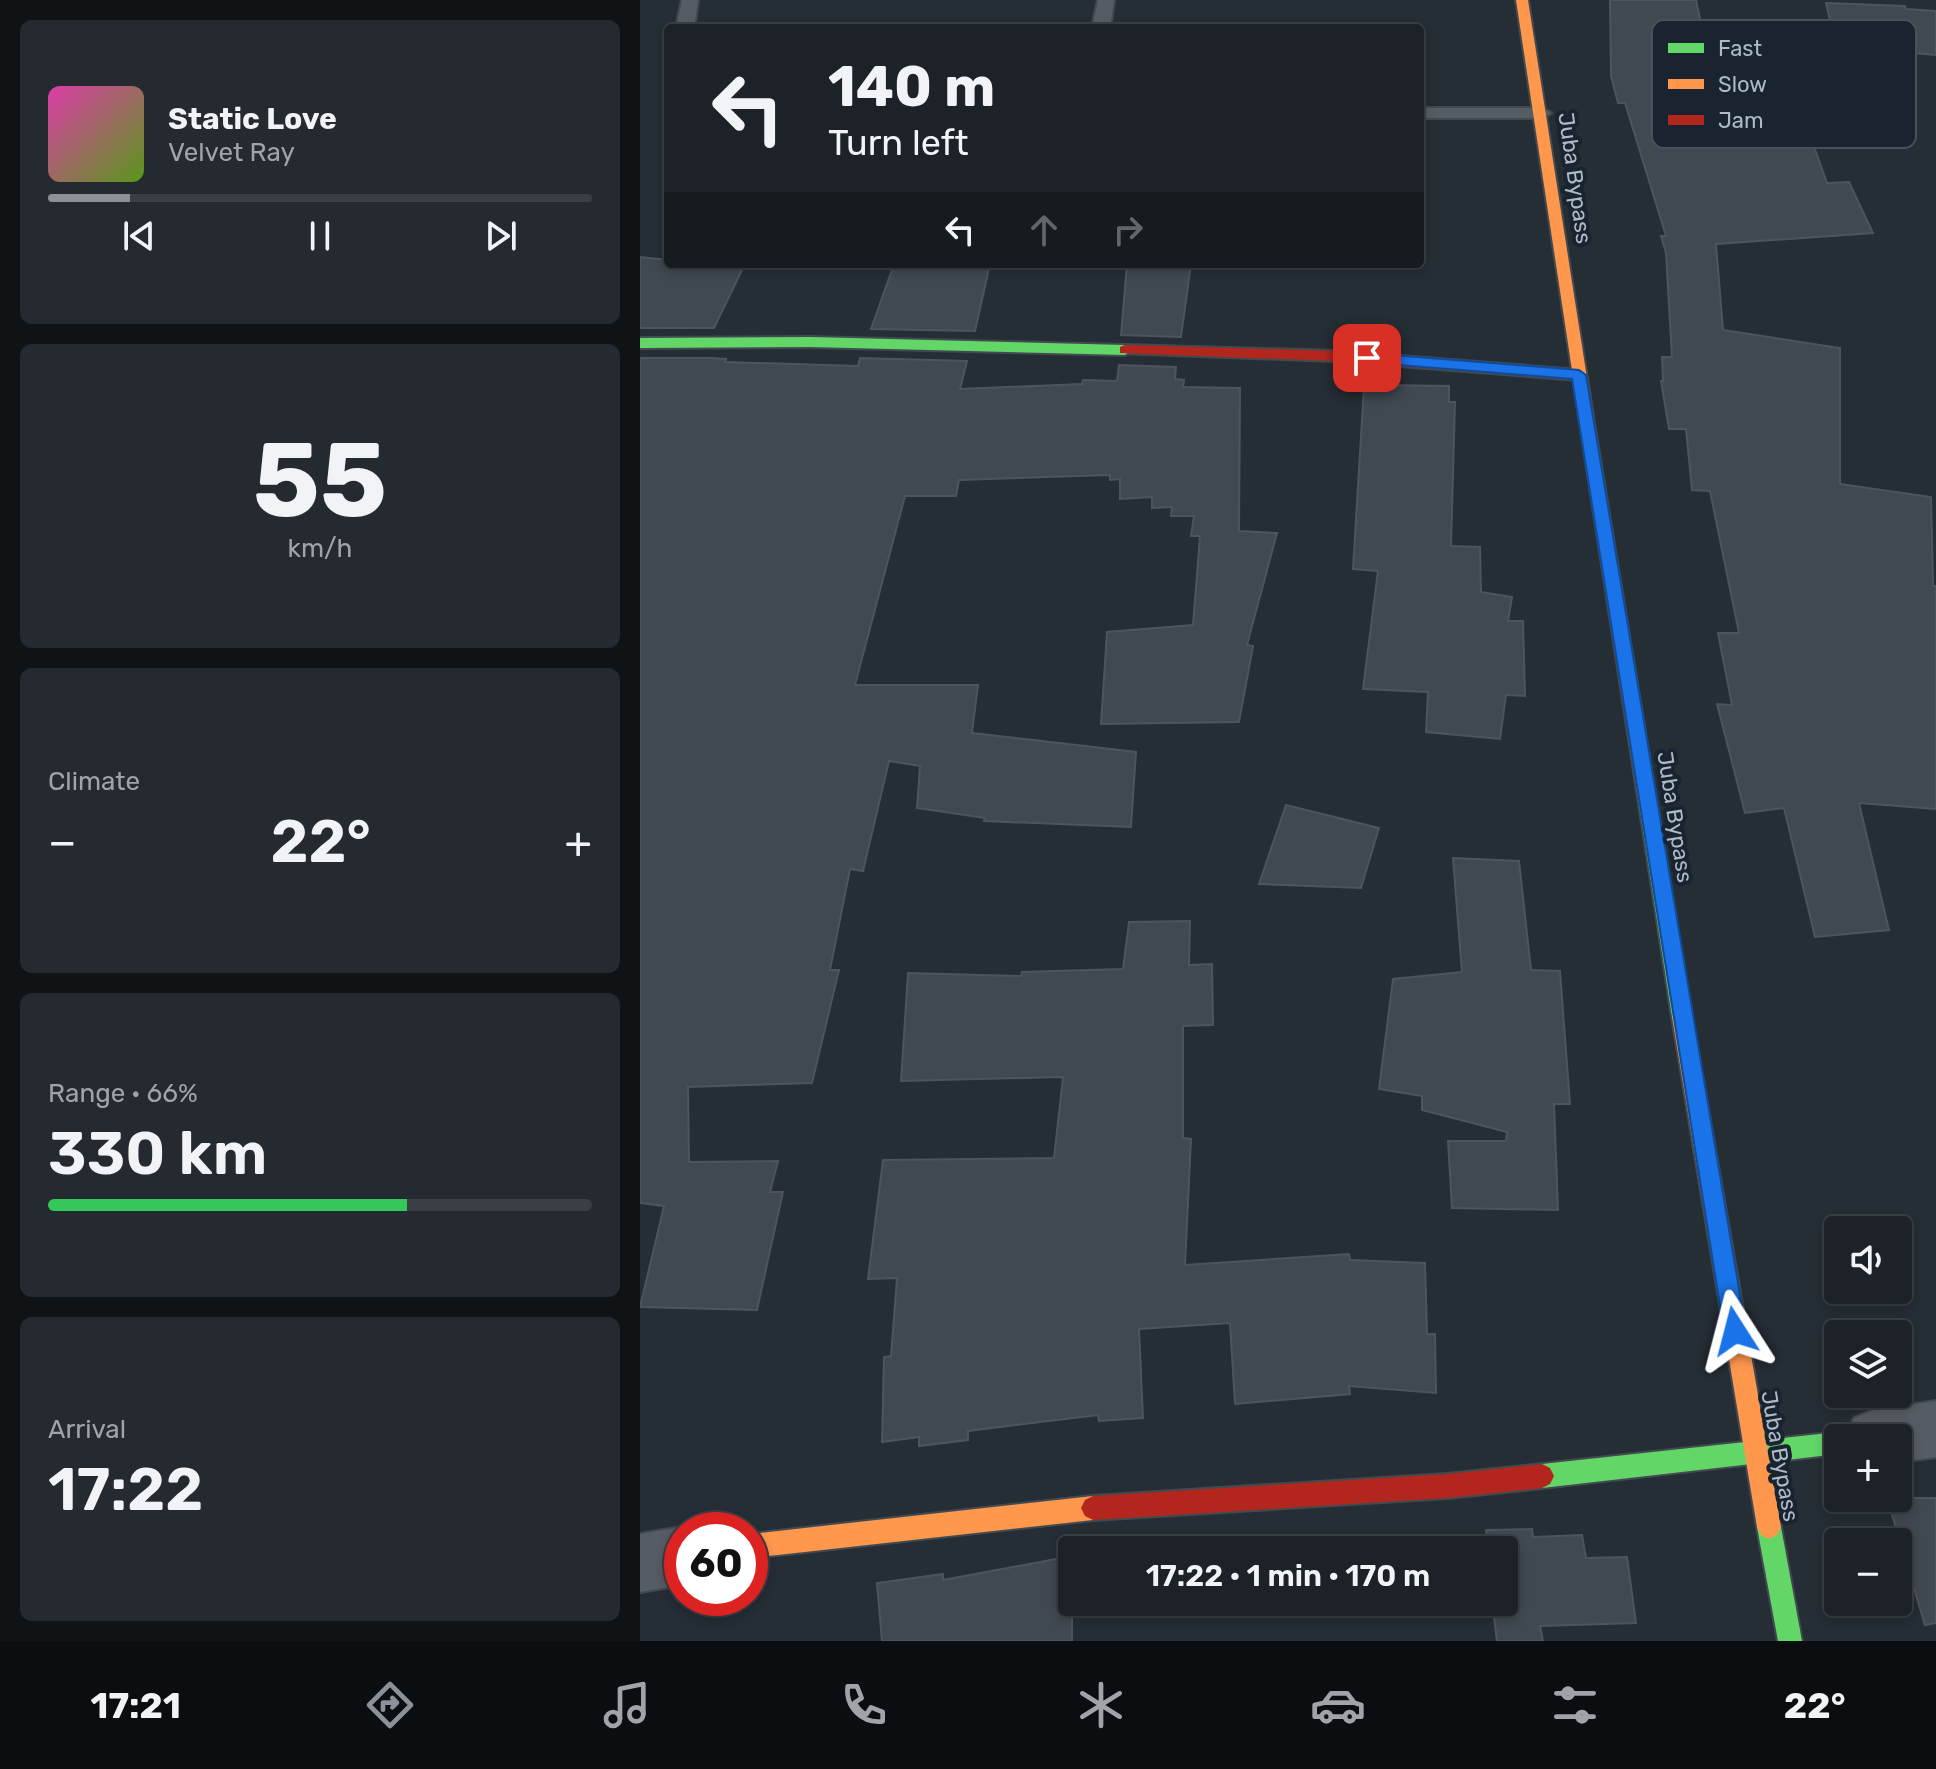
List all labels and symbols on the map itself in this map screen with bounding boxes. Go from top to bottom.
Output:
legend [1652,20,1916,148]
text: Fast [1718,35,1763,62]
text: Slow [1718,71,1767,98]
text: Jam [1718,107,1764,134]
street label: Juba Bypass [1552,111,1598,245]
pin [1333,324,1401,392]
street label: Juba Bypass [1651,750,1699,884]
position arrow [1693,1289,1777,1373]
street label: Juba Bypass [1755,1389,1805,1523]
speed limit sign: 60 [664,1512,768,1616]

